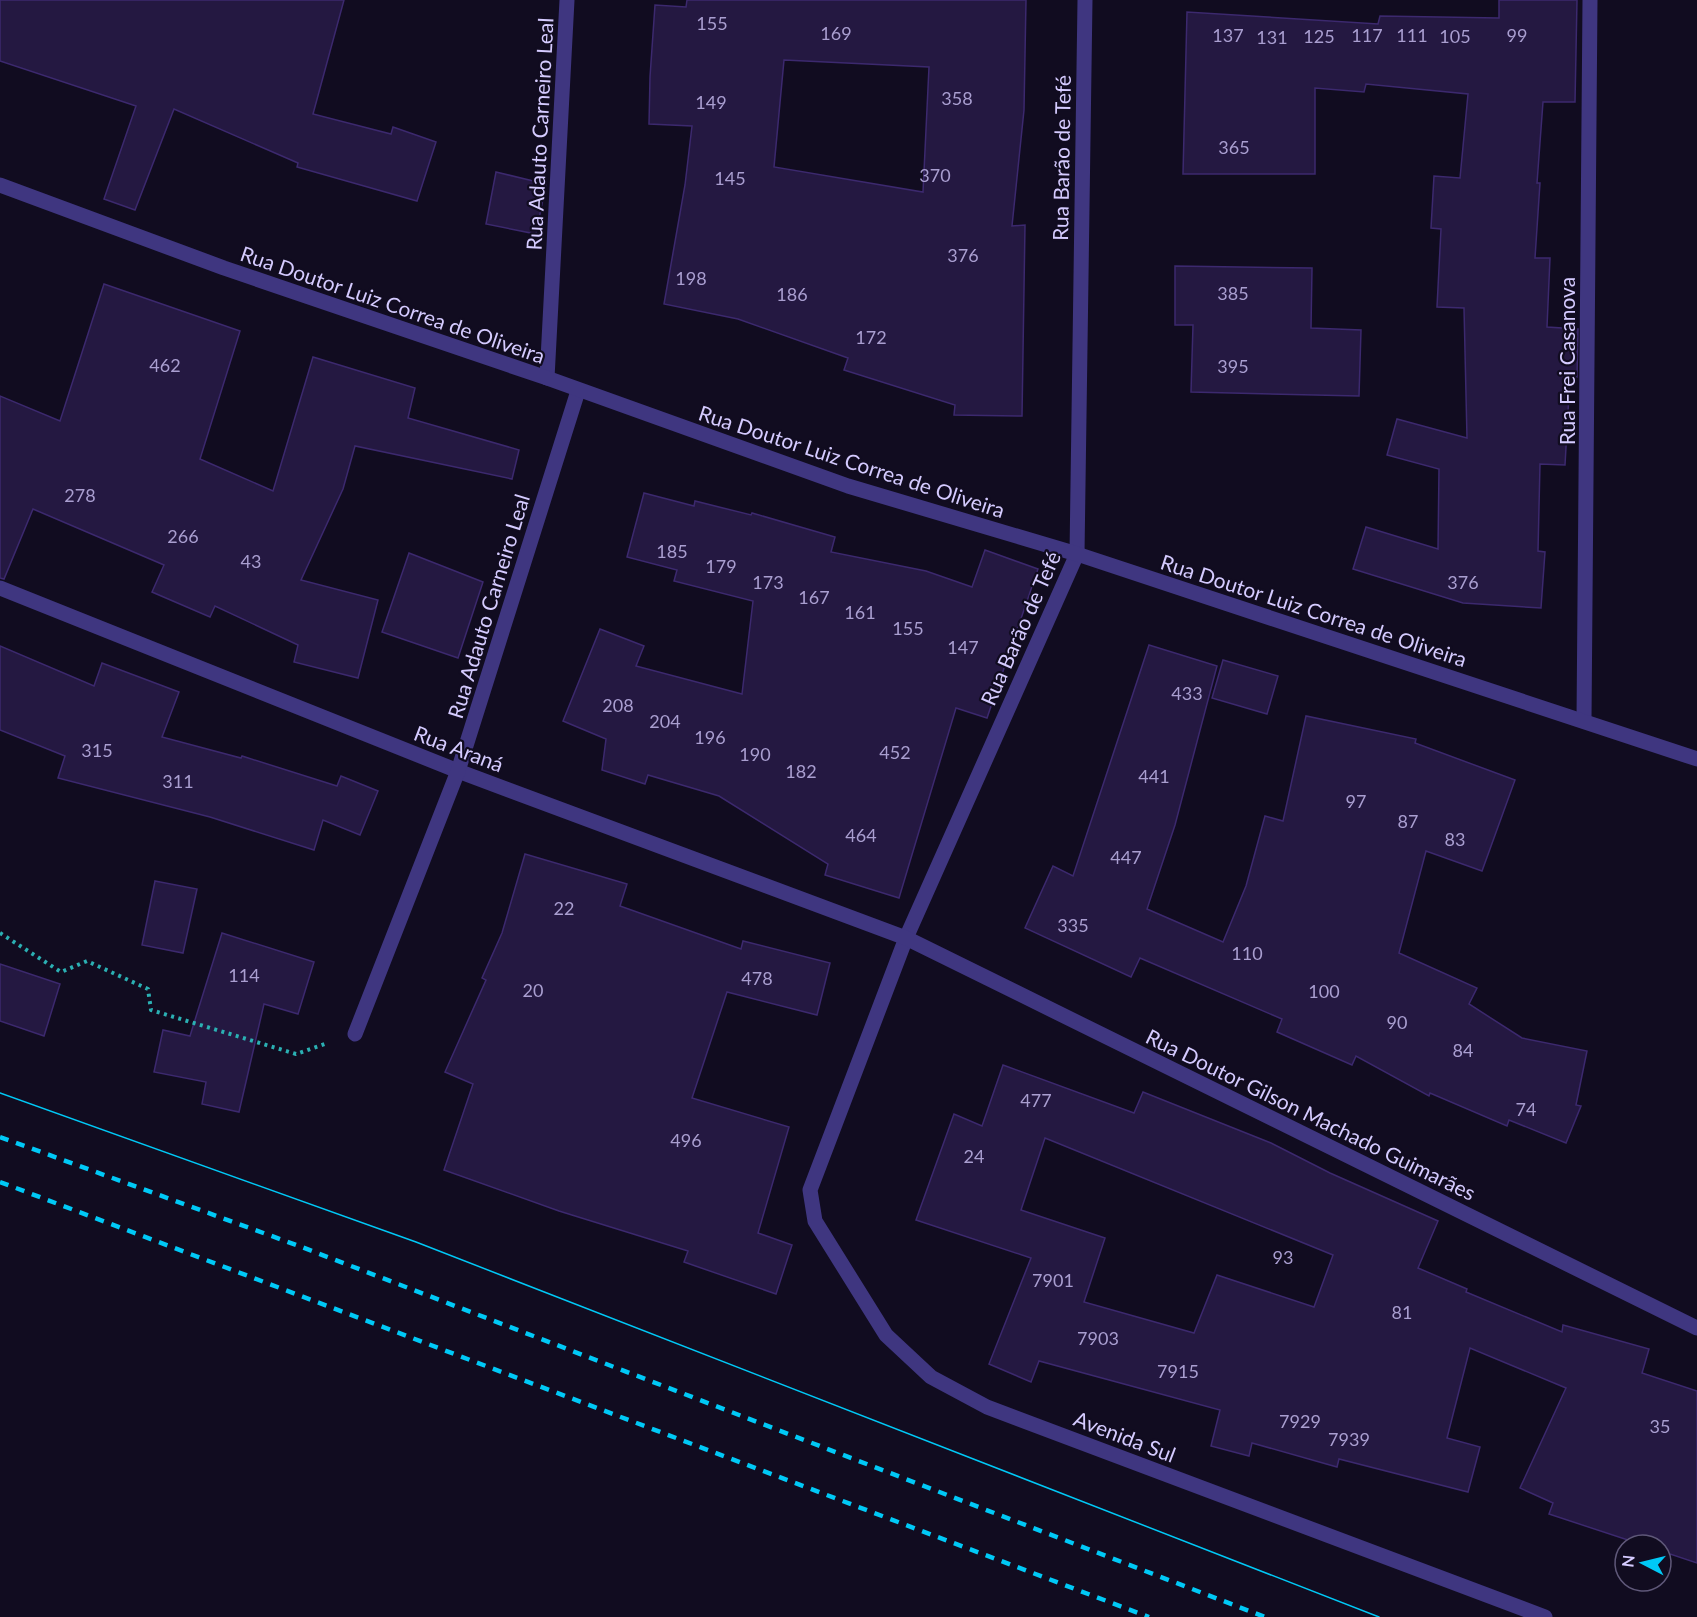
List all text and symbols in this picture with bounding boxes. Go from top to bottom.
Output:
house number: 155 [696,12,728,34]
street label: Rua Adauto Carneiro Leal [520,17,558,251]
house number: 169 [820,22,852,44]
house number: 137 [1212,24,1244,46]
house number: 117 [1351,24,1383,46]
house number: 111 [1396,24,1428,46]
house number: 99 [1507,24,1527,46]
house number: 125 [1303,25,1335,47]
house number: 105 [1439,25,1471,47]
house number: 131 [1256,26,1288,48]
street label: Rua Barão de Tefé [1047,75,1075,241]
house number: 358 [941,87,973,109]
house number: 149 [695,91,727,113]
house number: 365 [1218,136,1250,158]
house number: 370 [919,164,951,186]
house number: 145 [714,167,746,189]
street label: Rua Doutor Luiz Correa de Oliveira [237,240,549,368]
house number: 376 [947,244,979,266]
house number: 198 [675,267,707,289]
street label: Rua Frei Casanova [1554,277,1579,445]
house number: 385 [1217,282,1249,304]
house number: 186 [776,283,808,305]
house number: 172 [855,326,887,348]
house number: 462 [149,354,181,376]
house number: 395 [1217,355,1249,377]
street label: Rua Doutor Luiz Correa de Oliveira [696,400,1008,522]
house number: 278 [64,484,96,506]
street label: Rua Adauto Carneiro Leal [442,491,534,721]
house number: 266 [167,525,199,547]
house number: 185 [656,540,688,562]
street label: Rua Barão de Tefé [975,547,1065,709]
street label: Rua Doutor Luiz Correa de Oliveira [1158,549,1470,671]
house number: 43 [241,550,261,572]
house number: 179 [705,555,737,577]
house number: 173 [752,571,784,593]
house number: 376 [1447,571,1479,593]
house number: 167 [798,586,830,608]
house number: 161 [844,601,876,623]
house number: 155 [892,617,924,639]
house number: 147 [947,636,979,658]
house number: 433 [1171,682,1203,704]
house number: 208 [602,694,634,716]
house number: 204 [649,710,681,732]
street label: Rua Araná [411,720,507,776]
house number: 196 [694,726,726,748]
house number: 315 [81,739,113,761]
house number: 452 [879,741,911,763]
house number: 190 [739,743,771,765]
house number: 182 [785,760,817,782]
house number: 441 [1138,765,1170,787]
house number: 311 [162,770,194,792]
house number: 97 [1346,790,1366,812]
house number: 87 [1398,810,1418,832]
house number: 464 [845,824,877,846]
house number: 83 [1445,828,1465,850]
house number: 447 [1110,846,1142,868]
house number: 22 [554,897,574,919]
house number: 335 [1057,914,1089,936]
house number: 110 [1231,942,1263,964]
house number: 114 [228,964,260,986]
house number: 478 [741,967,773,989]
house number: 20 [523,979,543,1001]
house number: 100 [1308,980,1340,1002]
house number: 90 [1387,1011,1407,1033]
street label: Rua Doutor Gilson Machado Guimarães [1142,1023,1480,1205]
house number: 84 [1453,1039,1473,1061]
house number: 477 [1020,1089,1052,1111]
house number: 74 [1516,1098,1536,1120]
house number: 496 [670,1129,702,1151]
house number: 24 [964,1145,984,1167]
house number: 93 [1273,1246,1293,1268]
house number: 7901 [1032,1269,1074,1291]
house number: 81 [1392,1301,1412,1323]
house number: 7903 [1077,1327,1119,1349]
house number: 7915 [1157,1360,1199,1382]
street label: Avenida Sul [1070,1405,1180,1467]
house number: 7929 [1279,1410,1321,1432]
house number: 35 [1650,1415,1670,1437]
house number: 7939 [1328,1428,1370,1450]
north arrow [1613,1533,1673,1593]
text: N [1617,1554,1638,1568]

